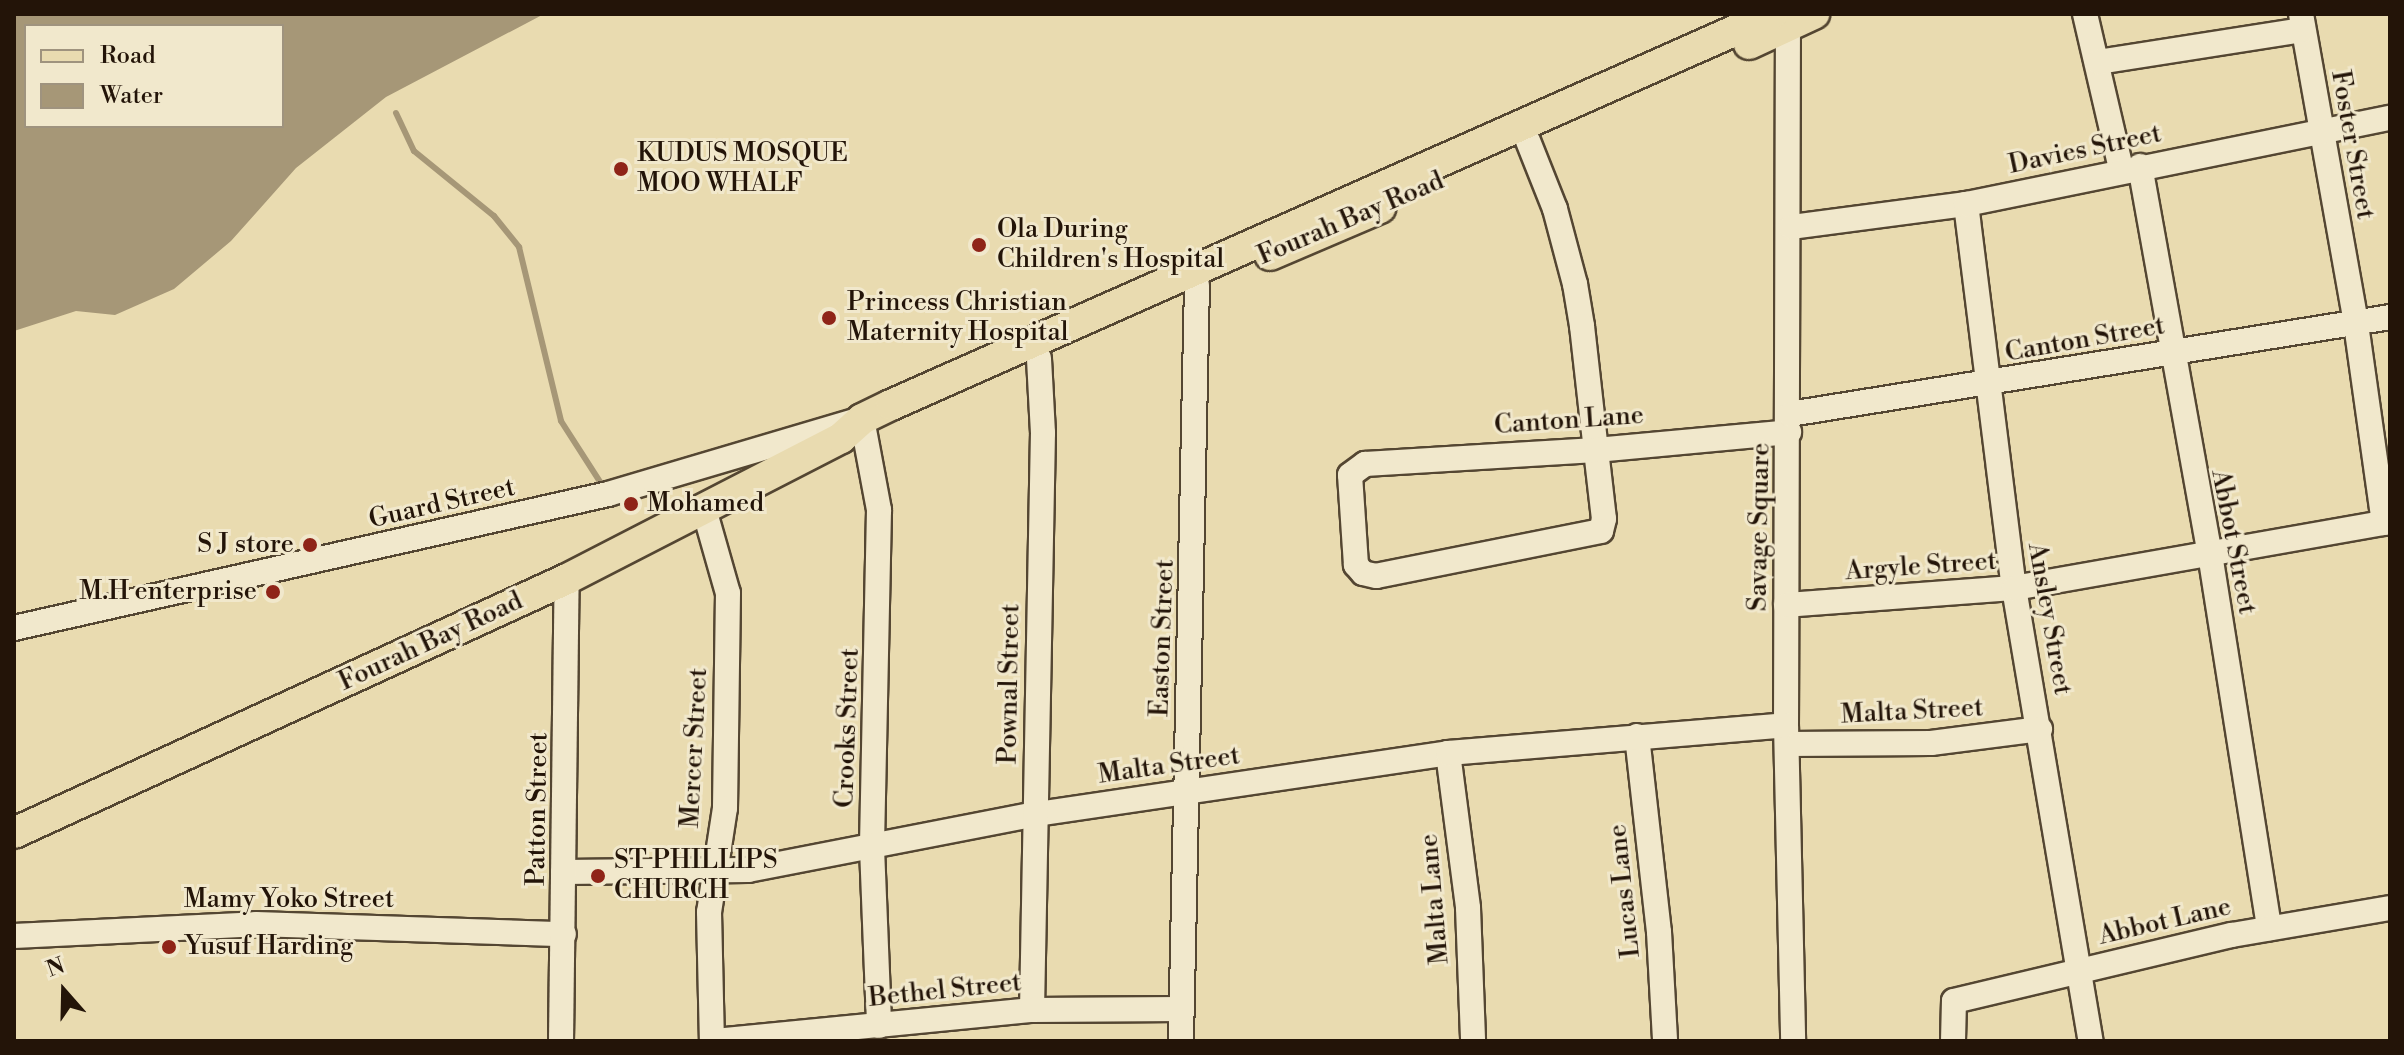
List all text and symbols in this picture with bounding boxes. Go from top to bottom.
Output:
legend [24,24,284,128]
text: Road [100,41,156,71]
street label: Foster Street [2324,68,2380,222]
text: Water [100,81,163,111]
street label: Davies Street [2006,119,2164,181]
place label: KUDUS MOSQUE MOO WHALF [637,138,848,200]
marker: KUDUS MOSQUE MOO WHALF [612,160,630,178]
street label: Fourah Bay Road [1253,166,1449,272]
place label: Ola During Children's Hospital [997,214,1224,276]
marker: Ola During Children's Hospital [968,234,990,256]
place label: Princess Christian Maternity Hospital [847,287,1068,348]
marker: Princess Christian Maternity Hospital [818,307,840,329]
street label: Canton Street [2003,311,2167,369]
street label: Canton Lane [1493,400,1645,442]
street label: Savage Square [1743,442,1777,612]
street label: Abbot Street [2204,467,2262,617]
street label: Guard Street [366,472,518,536]
place label: Mohamed [647,488,764,520]
marker: Mohamed [622,495,640,513]
place label: S J store [197,529,294,561]
marker: S J store [301,536,319,554]
street label: Ansley Street [2020,540,2078,698]
street label: Argyle Street [1844,546,1998,588]
street label: Easton Street [1145,559,1181,717]
place label: M.H enterprise [79,576,257,608]
marker: M.H enterprise [264,583,282,601]
street label: Fourah Bay Road [334,586,528,698]
street label: Pownal Street [993,604,1027,764]
street label: Crooks Street [830,648,866,808]
street label: Mercer Street [675,667,715,829]
street label: Malta Street [1840,693,1984,731]
street label: Patton Street [521,732,555,886]
street label: Malta Street [1096,741,1242,791]
street label: Lucas Lane [1602,823,1648,959]
street label: Malta Lane [1414,832,1456,966]
place label: ST PHILLIPS CHURCH [614,845,778,906]
marker: ST PHILLIPS CHURCH [589,867,607,885]
street label: Mamy Yoko Street [184,884,394,916]
street label: Abbot Lane [2096,892,2234,952]
place label: Yusuf Harding [185,931,354,963]
marker: Yusuf Harding [160,938,178,956]
north arrow [24,951,104,1031]
text: N [43,952,68,984]
street label: Bethel Street [867,967,1023,1015]

